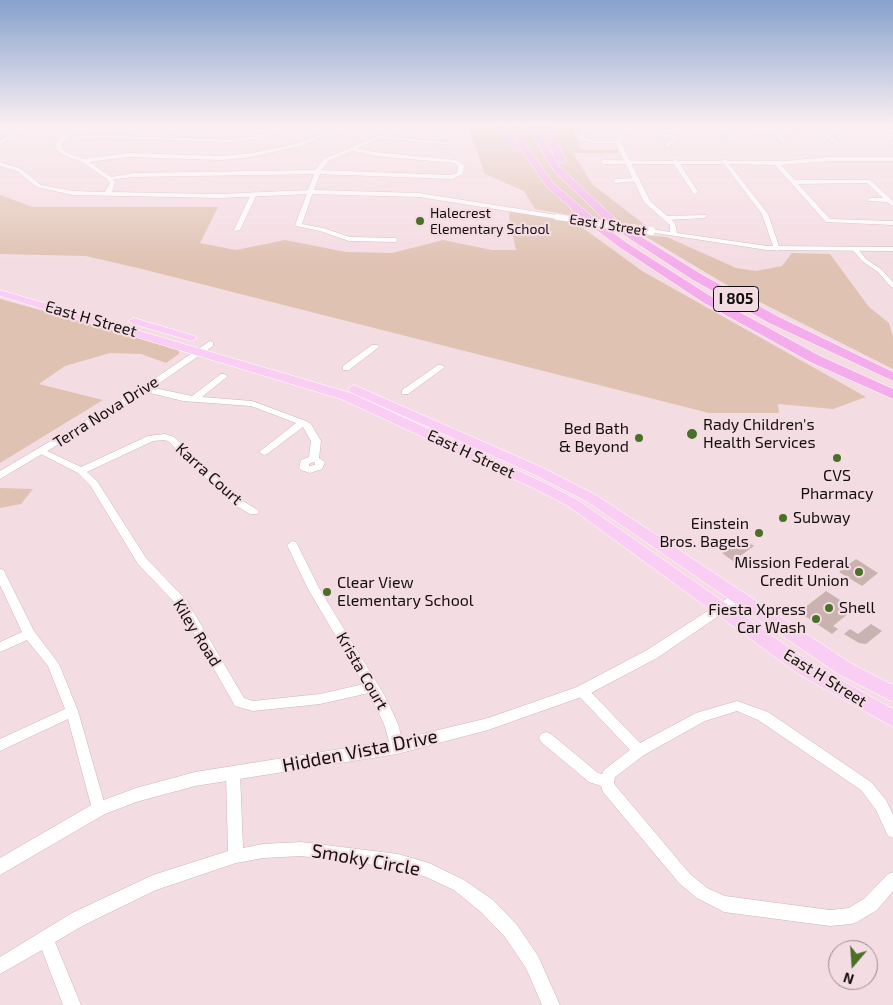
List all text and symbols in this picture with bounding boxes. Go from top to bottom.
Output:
place label: Halecrest Elementary School [430,205,549,238]
street label: East J Street [568,211,648,239]
marker: Halecrest Elementary School [414,215,426,227]
road number: I 805 [714,286,758,312]
street label: East H Street [43,297,139,341]
street label: Terra Nova Drive [50,372,162,452]
place label: Rady Children's Health Services [703,415,816,453]
place label: Bed Bath & Beyond [559,419,629,457]
street label: East H Street [424,425,518,483]
marker: Rady Children's Health Services [685,427,699,441]
marker: Bed Bath & Beyond [633,432,645,444]
street label: Karra Court [172,439,246,509]
marker: CVS Pharmacy [831,452,843,464]
place label: CVS Pharmacy [800,466,874,504]
place label: Subway [793,508,851,528]
marker: Subway [777,512,789,524]
place label: Einstein Bros. Bagels [659,514,749,552]
marker: Einstein Bros. Bagels [753,527,765,539]
place label: Mission Federal Credit Union [734,553,849,591]
marker: Mission Federal Credit Union [853,566,865,578]
place label: Clear View Elementary School [337,573,474,611]
marker: Clear View Elementary School [321,586,333,598]
street label: Kiley Road [169,596,225,670]
place label: Shell [839,598,875,618]
place label: Fiesta Xpress Car Wash [708,600,806,638]
marker: Shell [823,602,835,614]
marker: Fiesta Xpress Car Wash [810,613,822,625]
street label: Krista Court [332,629,392,713]
street label: East H Street [780,645,870,711]
street label: Hidden Vista Drive [280,725,440,777]
street label: Smoky Circle [310,839,422,881]
north arrow [828,940,878,990]
text: N [841,969,856,988]

